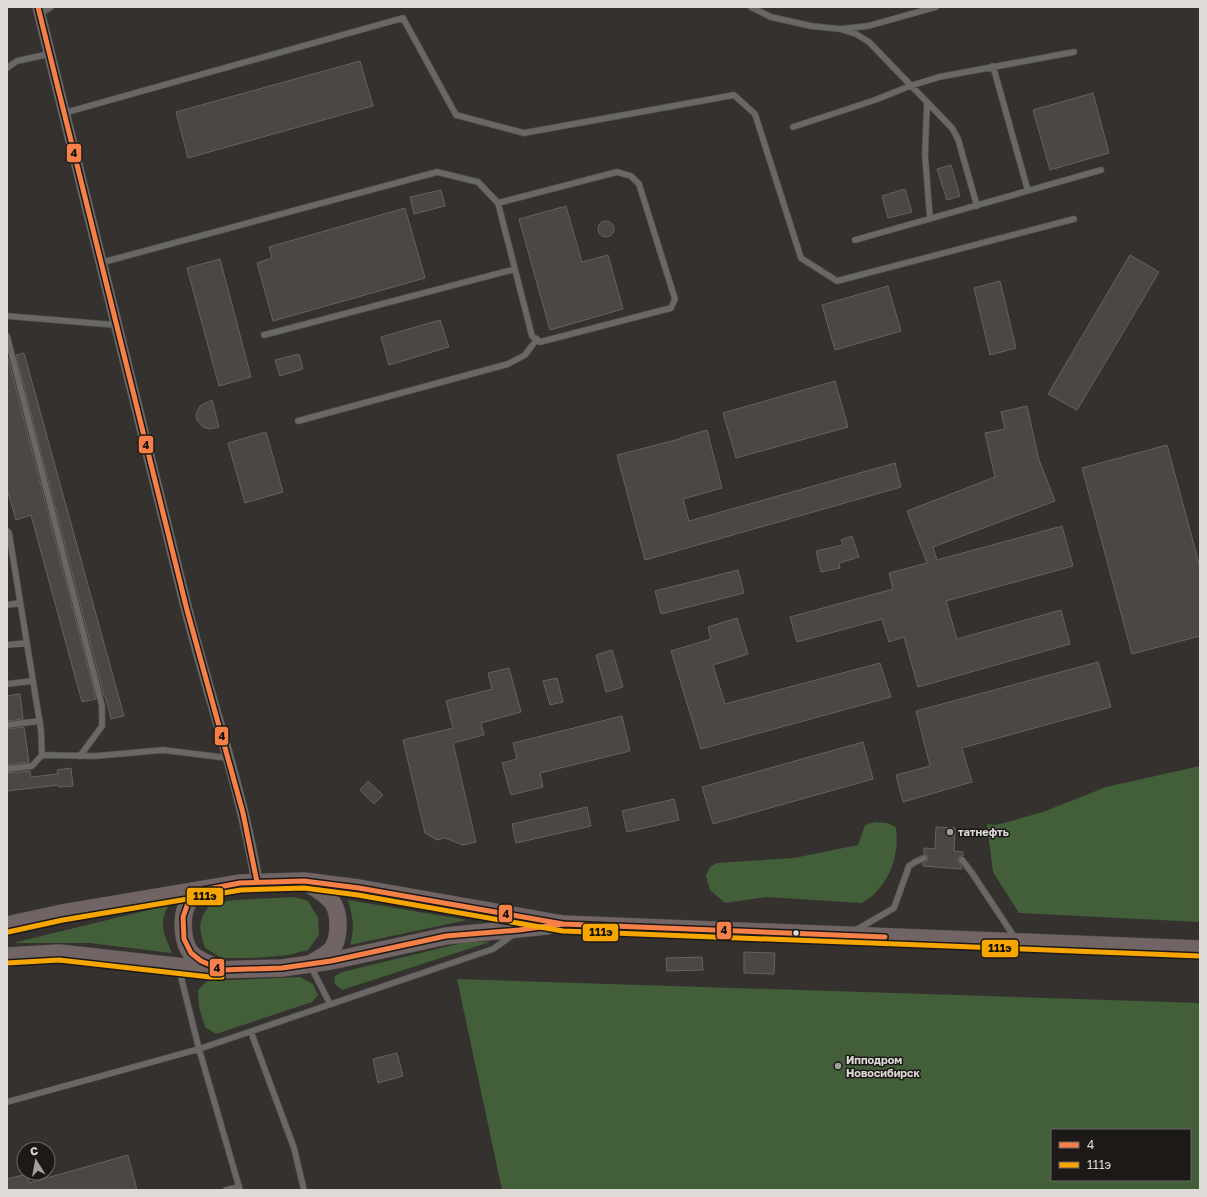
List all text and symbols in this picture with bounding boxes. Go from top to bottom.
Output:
line badge: 4 [66,143,82,163]
text: 4 [71,146,78,159]
line badge: 4 [138,435,154,454]
text: 4 [143,438,150,451]
line badge: 4 [214,726,229,746]
text: 4 [219,729,226,742]
place label: татнефть [958,825,1009,838]
marker: татнефть [945,827,955,837]
line badge: 111э [186,887,224,906]
text: 111э [193,889,217,902]
line badge: 4 [498,904,513,923]
text: 4 [503,907,510,920]
line badge: 4 [716,921,732,940]
line badge: 111э [582,923,619,942]
text: 4 [721,923,728,936]
text: 111э [589,925,613,938]
unlabelled marker [791,928,801,938]
line badge: 111э [981,939,1019,958]
text: 111э [988,941,1012,954]
line badge: 4 [209,958,225,977]
text: 4 [214,961,221,974]
place label: Ипподром Новосибирск [846,1053,920,1079]
marker: Ипподром Новосибирск [833,1061,843,1071]
legend [1051,1129,1191,1181]
text: 4 [1087,1137,1094,1152]
north arrow [16,1141,56,1181]
text: С [29,1144,39,1158]
text: 111э [1087,1157,1111,1172]

